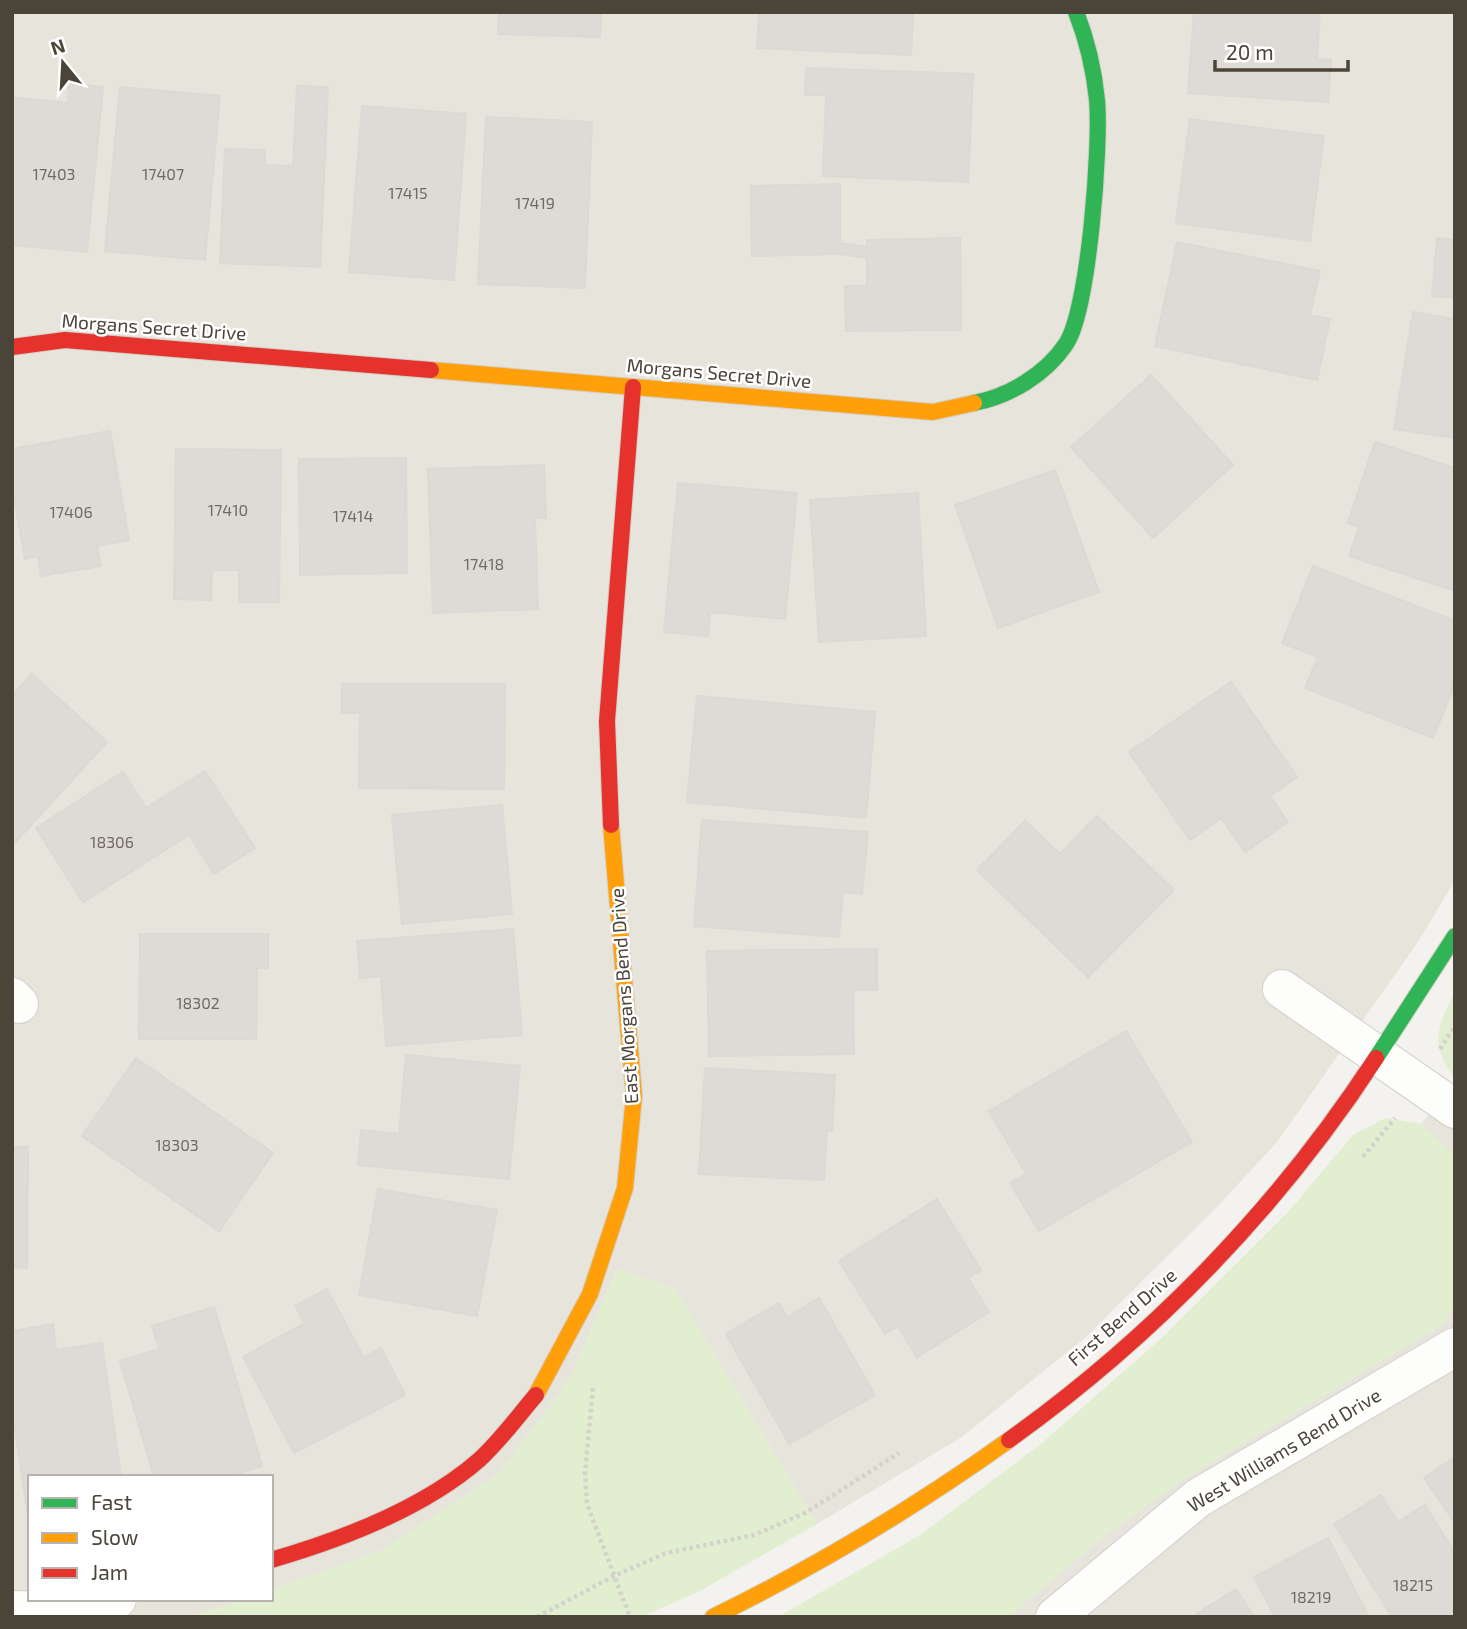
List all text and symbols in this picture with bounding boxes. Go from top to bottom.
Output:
north arrow [28,28,98,98]
scale bar [1215,28,1348,72]
text: N [48,33,68,59]
text: 20 m [1226,39,1274,64]
house number: 17403 [33,164,75,183]
house number: 17407 [142,164,184,183]
house number: 17415 [388,183,428,202]
house number: 17419 [515,193,555,212]
street label: Morgans Secret Drive [61,309,247,344]
street label: Morgans Secret Drive [626,353,812,392]
house number: 17410 [208,500,248,519]
house number: 17406 [49,502,93,521]
house number: 17414 [333,506,373,525]
house number: 17418 [464,554,504,573]
house number: 18306 [90,832,134,851]
street label: East Morgans Bend Drive [604,887,643,1105]
house number: 18302 [176,993,220,1012]
house number: 18303 [155,1135,199,1154]
street label: First Bend Drive [1062,1263,1181,1370]
street label: West Williams Bend Drive [1183,1383,1385,1517]
legend [28,1475,273,1601]
text: Fast [91,1489,132,1514]
text: Slow [91,1524,138,1549]
text: Jam [91,1559,128,1584]
house number: 18215 [1393,1575,1433,1594]
house number: 18219 [1291,1587,1331,1606]

